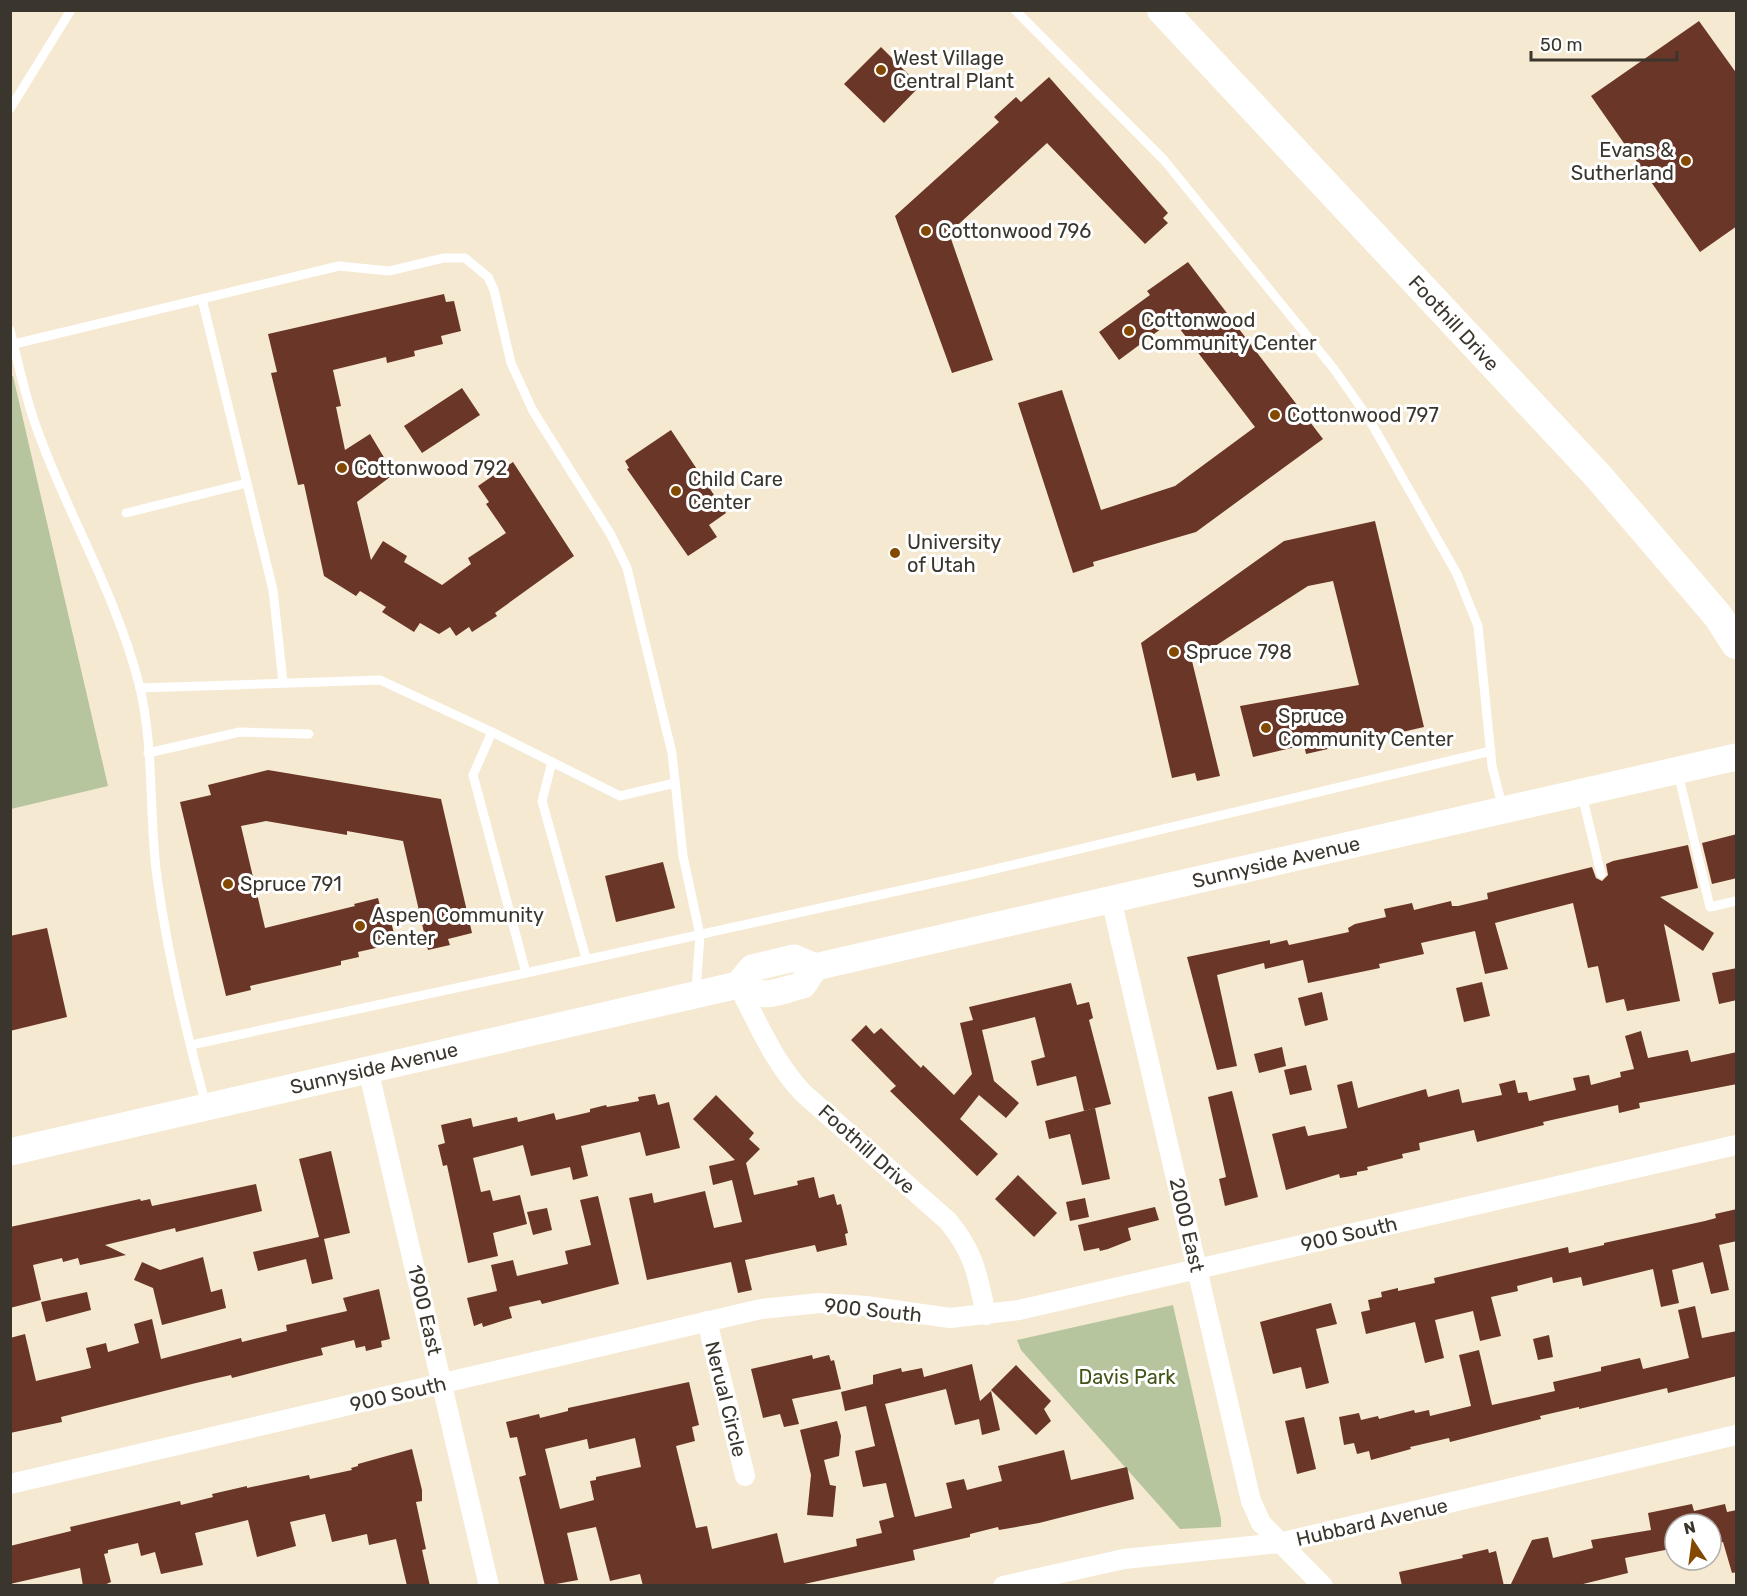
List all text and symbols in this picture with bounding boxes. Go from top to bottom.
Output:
scale bar [1531,24,1676,62]
text: 50 m [1540,34,1583,56]
place label: West Village Central Plant [893,46,1014,93]
marker: West Village Central Plant [874,63,888,77]
place label: Evans & Sutherland [1571,138,1674,185]
marker: Evans & Sutherland [1679,154,1693,168]
place label: Cottonwood 796 [938,219,1091,243]
marker: Cottonwood 796 [919,224,933,238]
street label: Foothill Drive [1404,270,1504,376]
place label: Cottonwood Community Center [1141,308,1317,355]
marker: Cottonwood Community Center [1122,324,1136,338]
place label: Cottonwood 797 [1287,403,1439,427]
marker: Cottonwood 797 [1268,408,1282,422]
place label: Cottonwood 792 [354,456,507,480]
marker: Cottonwood 792 [335,461,349,475]
place label: Child Care Center [688,467,783,514]
marker: Child Care Center [669,484,683,498]
place label: University of Utah [907,530,1001,577]
marker: University of Utah [888,546,902,560]
place label: Spruce 798 [1186,640,1292,664]
marker: Spruce 798 [1167,645,1181,659]
place label: Spruce Community Center [1278,704,1454,751]
marker: Spruce Community Center [1259,721,1273,735]
street label: Sunnyside Avenue [1190,831,1362,893]
place label: Spruce 791 [240,872,342,896]
marker: Spruce 791 [221,877,235,891]
place label: Aspen Community Center [372,903,544,950]
marker: Aspen Community Center [353,919,367,933]
street label: Sunnyside Avenue [288,1037,460,1099]
street label: Foothill Drive [814,1099,920,1199]
street label: 2000 East [1165,1176,1210,1275]
street label: 900 South [1298,1211,1400,1257]
street label: 1900 East [403,1263,447,1358]
street label: 900 South [823,1293,923,1327]
street label: Nerual Circle [700,1339,752,1459]
park label: Davis Park [1078,1365,1176,1389]
street label: 900 South [347,1371,449,1417]
street label: Hubbard Avenue [1294,1493,1450,1551]
north arrow [1663,1512,1723,1572]
text: N [1682,1517,1697,1538]

